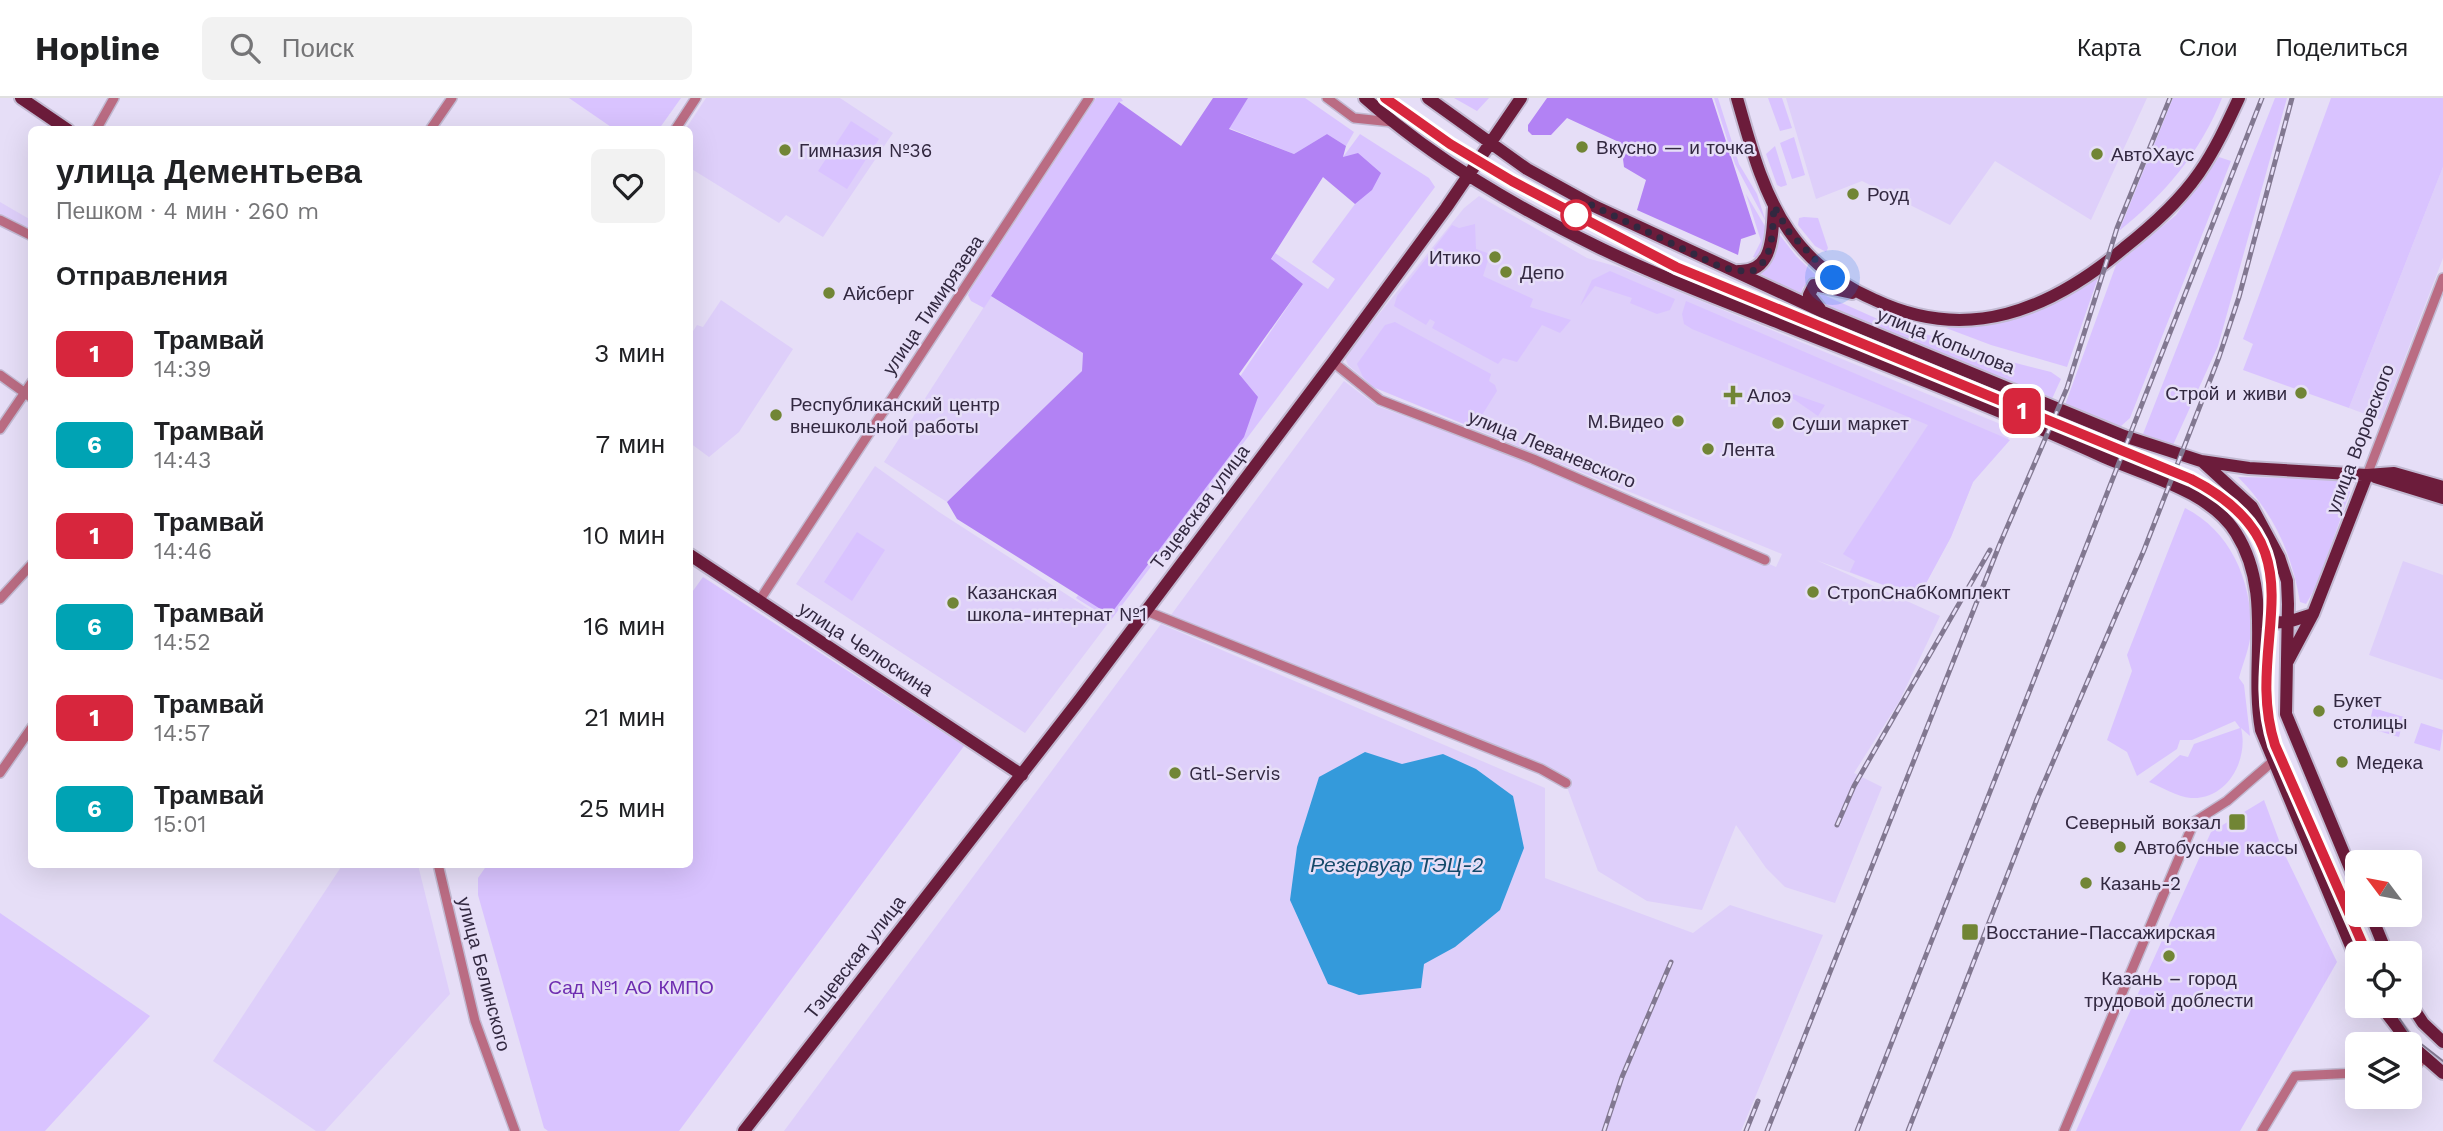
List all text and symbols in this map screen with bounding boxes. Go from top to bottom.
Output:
search box [202,17,692,80]
text: Hopline [35,29,160,68]
icon: search [226,29,264,67]
text: Поиск [282,33,354,63]
text: Карта [2077,34,2141,62]
text: Слои [2179,34,2237,62]
text: Поделиться [2275,34,2408,62]
place label: Вкусно — и точка [1596,136,1755,159]
place label: Гимназия №36 [799,139,932,162]
marker: Вкусно — и точка [1574,139,1590,155]
marker: Гимназия №36 [777,142,793,158]
place label: АвтоХаус [2111,143,2194,166]
marker: АвтоХаус [2089,146,2105,162]
button: heart [591,149,665,223]
text: улица Дементьева [56,152,362,191]
place label: Роуд [1867,183,1909,206]
marker: Роуд [1845,186,1861,202]
text: Пешком · 4 мин · 260 m [56,198,319,225]
unlabelled marker [1561,200,1591,230]
street label: улица Тимирязева [878,230,989,379]
place label: Итико [1429,246,1481,269]
marker: Итико [1487,249,1503,265]
your location [1815,260,1850,295]
text: Отправления [56,261,228,291]
place label: Депо [1520,261,1564,284]
marker: Депо [1498,264,1514,280]
place label: Айсберг [843,282,915,305]
marker: Айсберг [821,285,837,301]
street label: улица Копылова [1874,303,2019,379]
text: Трамвай [154,325,265,355]
text: 3 мин [594,338,665,368]
text: 1 [89,340,100,368]
text: 14:39 [154,356,211,383]
street label: улица Воровского [2321,361,2399,517]
place label: Строй и живи [2165,382,2287,405]
place label: Алоэ [1747,384,1791,407]
marker: Строй и живи [2293,385,2309,401]
marker: Алоэ [1725,387,1741,403]
line badge: 1 [1999,388,2045,434]
place label: Республиканский центр внешкольной работы [790,393,1000,438]
text: 1 [2017,397,2027,425]
street label: улица Леваневского [1465,405,1639,493]
marker: Республиканский центр внешкольной работы [768,407,784,423]
place label: М.Видео [1588,410,1664,433]
place label: Суши маркет [1792,412,1909,435]
marker: М.Видео [1670,413,1686,429]
marker: Суши маркет [1770,415,1786,431]
text: Трамвай [154,416,265,446]
text: 7 мин [596,429,665,459]
text: 6 [87,431,102,459]
place label: Лента [1722,438,1775,461]
street label: Тэцевская улица [1146,440,1255,574]
marker: Лента [1700,441,1716,457]
text: 14:43 [154,447,211,474]
text: Трамвай [154,507,265,537]
text: 10 мин [583,520,665,550]
text: 1 [89,522,100,550]
text: 14:46 [154,538,212,565]
place label: Казанская школа-интернат №1 [967,581,1147,626]
place label: СтропСнабКомплект [1827,581,2011,604]
marker: СтропСнабКомплект [1805,584,1821,600]
marker: Казанская школа-интернат №1 [945,595,961,611]
street label: улица Челюскина [794,597,938,701]
text: Трамвай [154,598,265,628]
text: 16 мин [583,611,665,641]
text: 6 [87,613,102,641]
text: 14:52 [154,629,211,656]
text: Трамвай [154,689,265,719]
place label: Букет столицы [2333,689,2407,734]
text: 21 мин [584,702,665,732]
marker: Букет столицы [2311,703,2327,719]
text: 1 [89,704,100,732]
text: 14:57 [154,720,210,747]
place label: Медека [2356,751,2424,774]
marker: Медека [2334,754,2350,770]
place label: Gtl-Servis [1189,762,1281,785]
marker: Gtl-Servis [1167,765,1183,781]
text: Трамвай [154,780,265,810]
text: 25 мин [579,793,665,823]
text: 6 [87,795,102,823]
text: 15:01 [154,811,206,838]
place label: Северный вокзал [2065,811,2221,834]
marker: Северный вокзал [2227,812,2247,832]
place label: Автобусные кассы [2134,836,2298,859]
marker: Автобусные кассы [2112,839,2128,855]
north arrow [2345,850,2422,928]
map controls [2345,850,2422,1109]
water label: Резервуар ТЭЦ-2 [1310,852,1484,877]
place label: Казань-2 [2100,872,2181,895]
marker: Казань-2 [2078,875,2094,891]
street label: Тэцевская улица [800,890,911,1023]
street label: улица Белинского [452,894,516,1054]
place label: Восстание-Пассажирская [1986,921,2215,944]
marker: Восстание-Пассажирская [1960,922,1980,942]
button: locate [2345,941,2422,1018]
marker: Казань – город трудовой доблести [2161,948,2177,964]
place label: Казань – город трудовой доблести [2084,967,2254,1012]
park label: Сад №1 АО КМПО [548,976,714,999]
button: layers [2345,1032,2422,1109]

